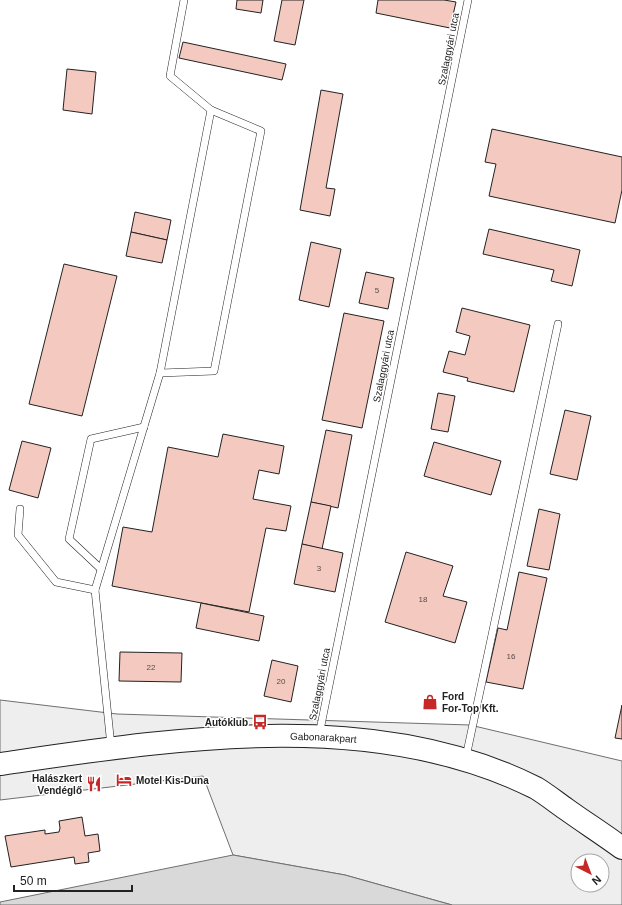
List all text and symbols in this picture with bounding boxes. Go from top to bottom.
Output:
street label: Szalaggyári utca [436,11,461,86]
house number: 5 [375,286,380,295]
street label: Szalaggyári utca [371,328,396,403]
house number: 3 [317,564,322,573]
house number: 18 [419,595,428,604]
street label: Szalaggyári utca [307,646,332,721]
house number: 16 [507,652,516,661]
house number: 22 [147,663,156,672]
house number: 20 [277,677,286,686]
place label: Ford For-Top Kft. [442,691,499,714]
shop icon: Ford For-Top Kft. [421,693,439,711]
bus stop icon: Autóklub [251,713,269,731]
place label: Autóklub [205,717,248,728]
street label: Gabonarakpart [290,731,357,745]
hotel icon: Motel Kis-Duna [115,771,133,789]
place label: Halászkert Vendéglő [32,773,83,796]
restaurant icon: Halászkert Vendéglő [85,775,103,793]
place label: Motel Kis-Duna [136,775,209,786]
north arrow [570,853,610,893]
scale bar [14,867,132,893]
text: N [590,873,604,888]
text: 50 m [20,874,47,888]

